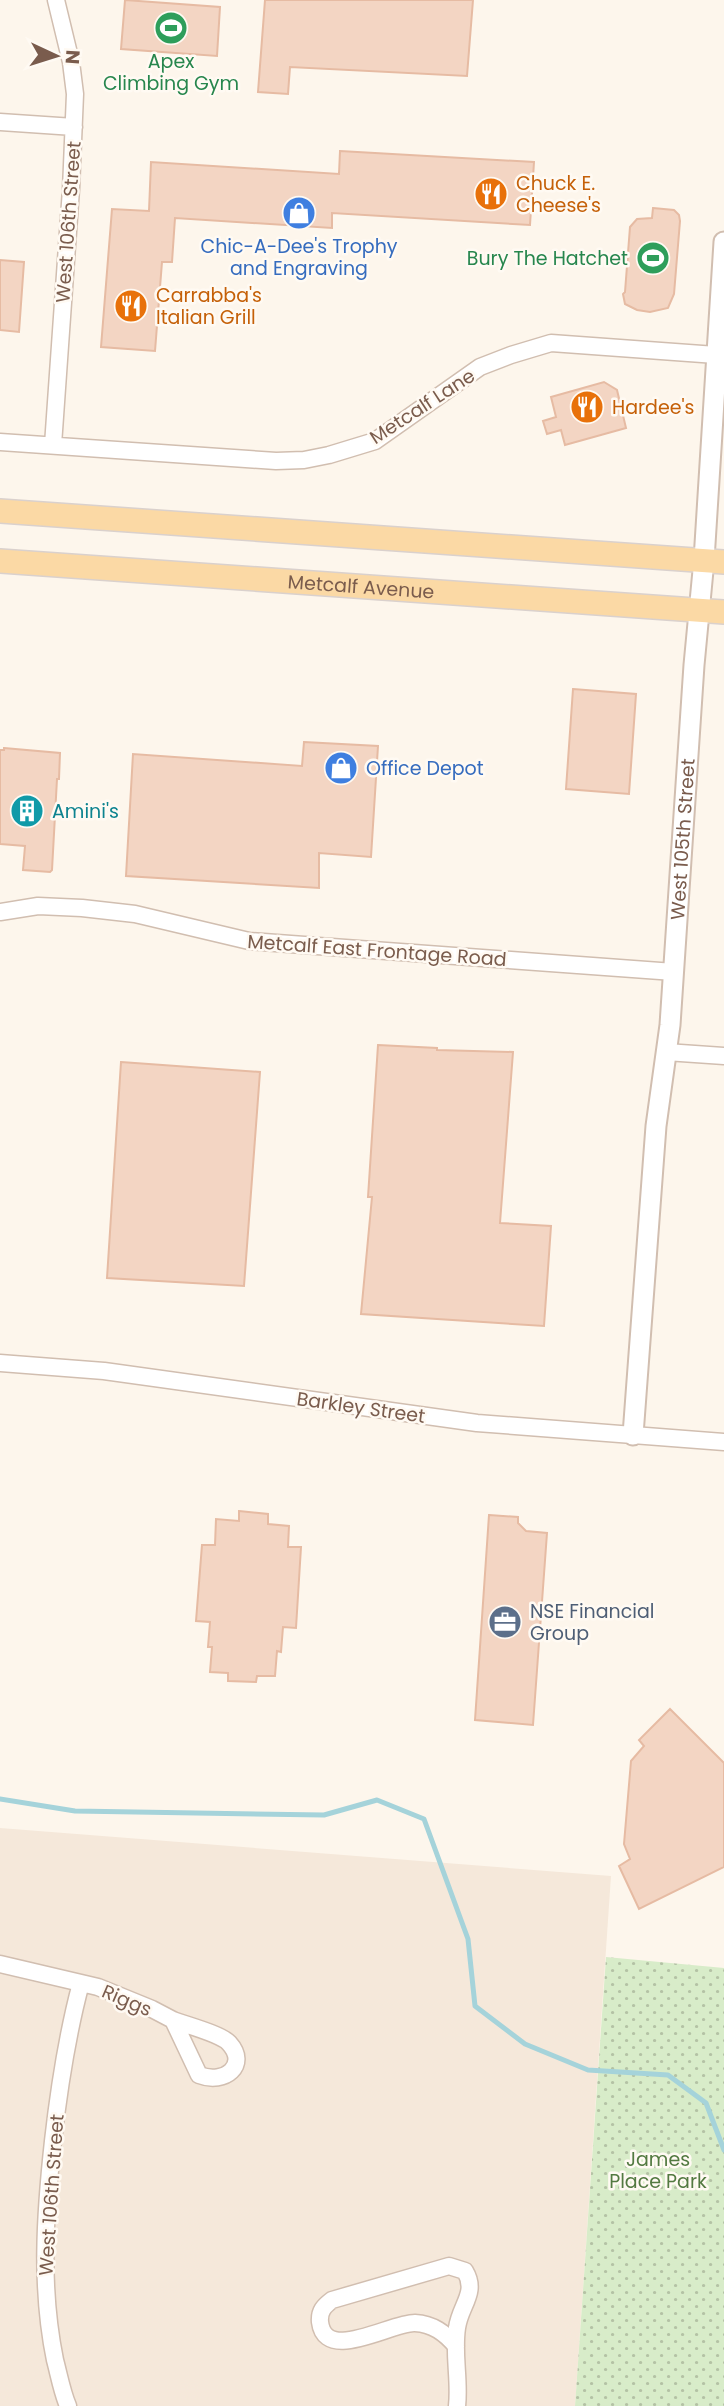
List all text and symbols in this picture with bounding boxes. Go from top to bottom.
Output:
sports icon: Apex Climbing Gym [152,9,190,47]
north arrow [21,21,91,91]
place label: Apex Climbing Gym [103,48,239,97]
text: N [58,49,86,65]
street label: West 106th Street [49,140,88,304]
place label: Chuck E. Cheese's [516,170,601,219]
restaurant icon: Chuck E. Cheese's [472,175,510,213]
shop icon: Chic-A-Dee's Trophy and Engraving [280,194,318,232]
place label: Chic-A-Dee's Trophy and Engraving [200,233,398,282]
sports icon: Bury The Hatchet [634,239,672,277]
place label: Bury The Hatchet [467,245,628,272]
place label: Carrabba's Italian Grill [156,282,262,331]
restaurant icon: Carrabba's Italian Grill [112,287,150,325]
street label: Metcalf Lane [364,362,480,451]
restaurant icon: Hardee's [568,388,606,426]
place label: Hardee's [612,394,694,421]
street label: Metcalf Avenue [287,568,435,606]
shop icon: Office Depot [322,749,360,787]
place label: Office Depot [366,755,484,782]
street label: West 105th Street [664,757,702,921]
building icon: Amini's [8,792,46,830]
place label: Amini's [52,798,119,825]
street label: Metcalf East Frontage Road [246,928,507,973]
street label: Barkley Street [295,1385,427,1430]
place label: NSE Financial Group [530,1598,654,1647]
office icon: NSE Financial Group [486,1603,524,1641]
street label: Riggs [98,1978,156,2023]
street label: West 106th Street [32,2113,71,2277]
park label: James Place Park [609,2146,707,2195]

